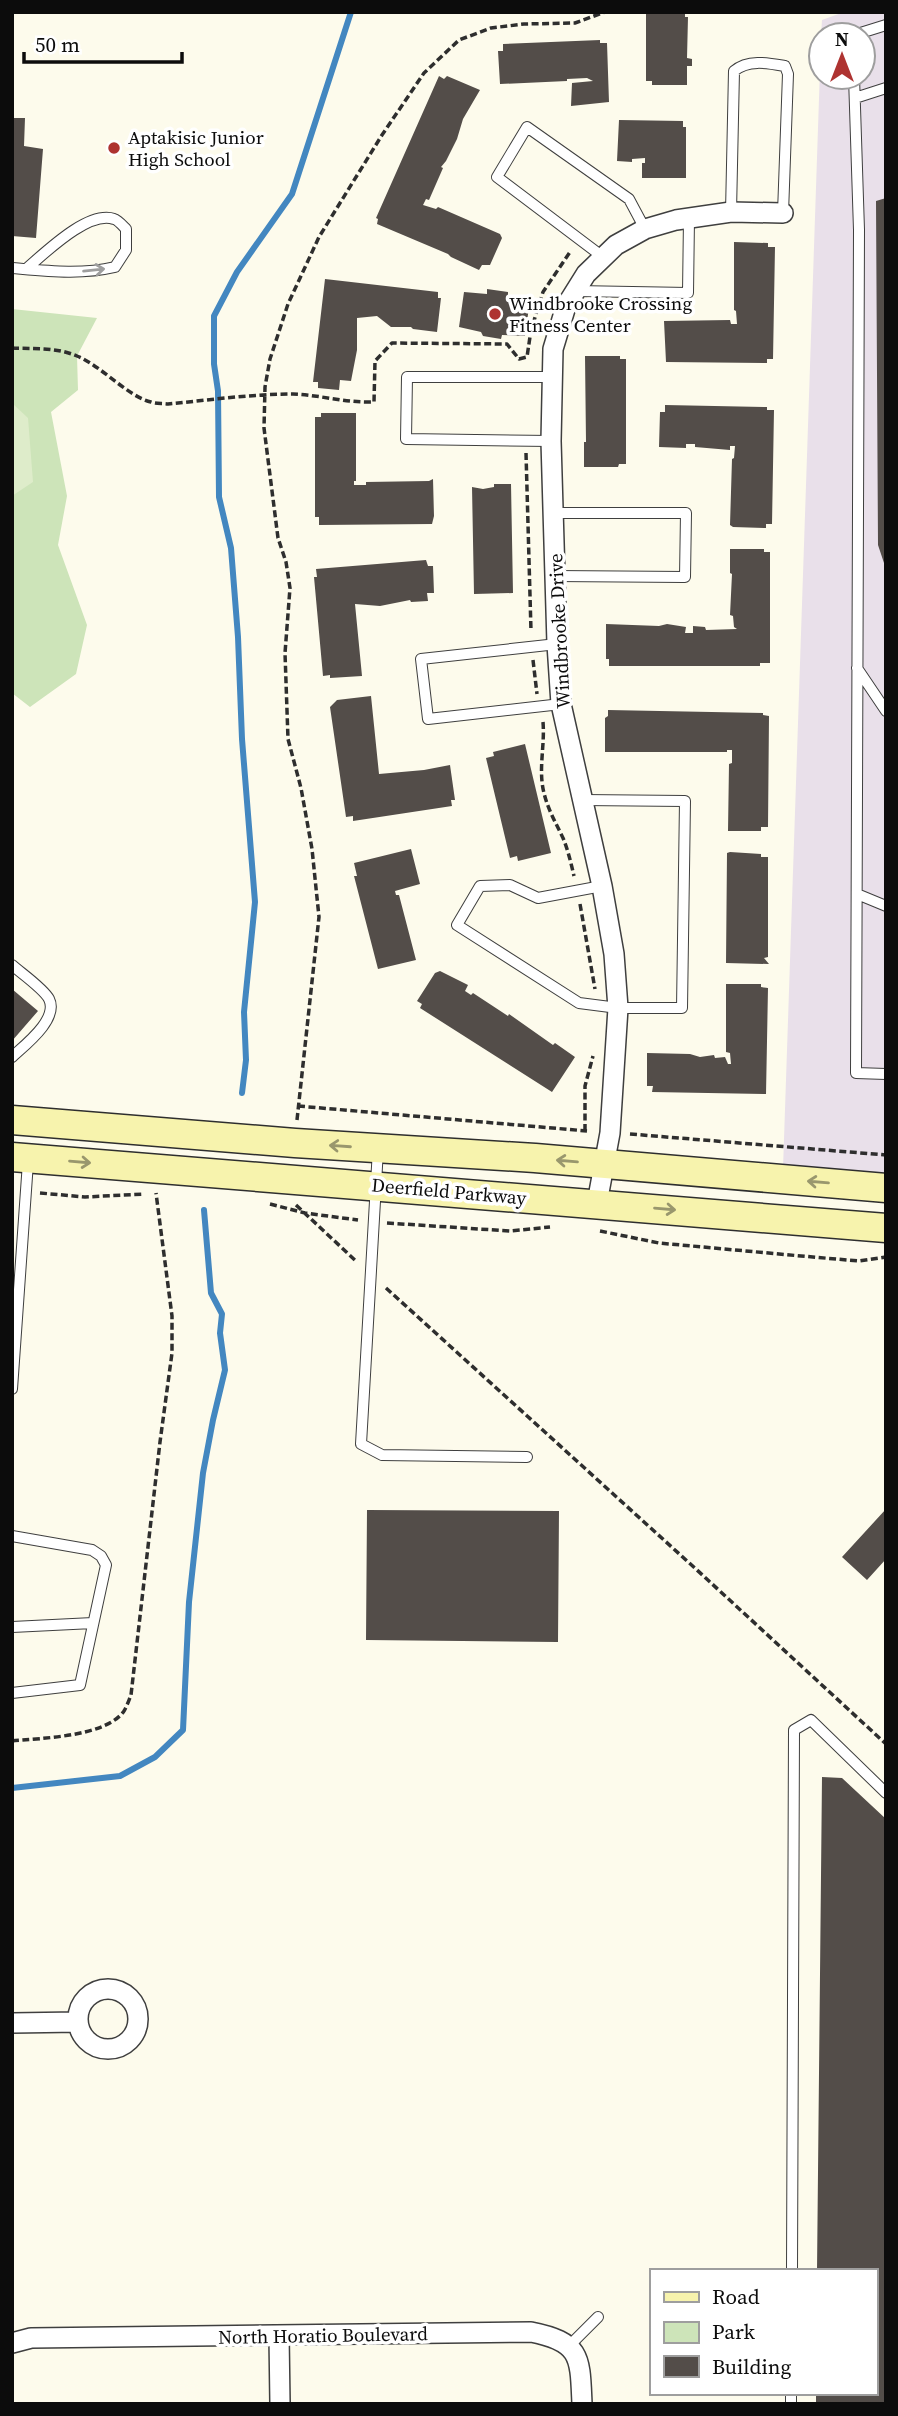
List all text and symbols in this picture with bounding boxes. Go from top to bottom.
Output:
scale bar [24,21,182,65]
north arrow [807,21,877,91]
text: N [835,26,849,52]
text: 50 m [35,30,80,59]
place label: Aptakisic Junior High School [128,124,264,172]
marker: Aptakisic Junior High School [106,140,122,156]
one-way arrow [82,264,105,277]
place label: Windbrooke Crossing Fitness Center [509,290,692,338]
marker: Windbrooke Crossing Fitness Center [487,306,503,322]
street label: Windbrooke Drive [542,553,576,709]
one-way arrow [329,1139,351,1152]
one-way arrow [556,1154,578,1167]
one-way arrow [68,1156,91,1169]
street label: Deerfield Parkway [371,1171,528,1211]
one-way arrow [807,1175,830,1188]
one-way arrow [654,1203,676,1216]
legend [650,2269,877,2395]
text: Road [712,2282,760,2311]
text: Park [712,2317,756,2346]
street label: North Horatio Boulevard [218,2320,428,2350]
text: Building [712,2352,791,2381]

